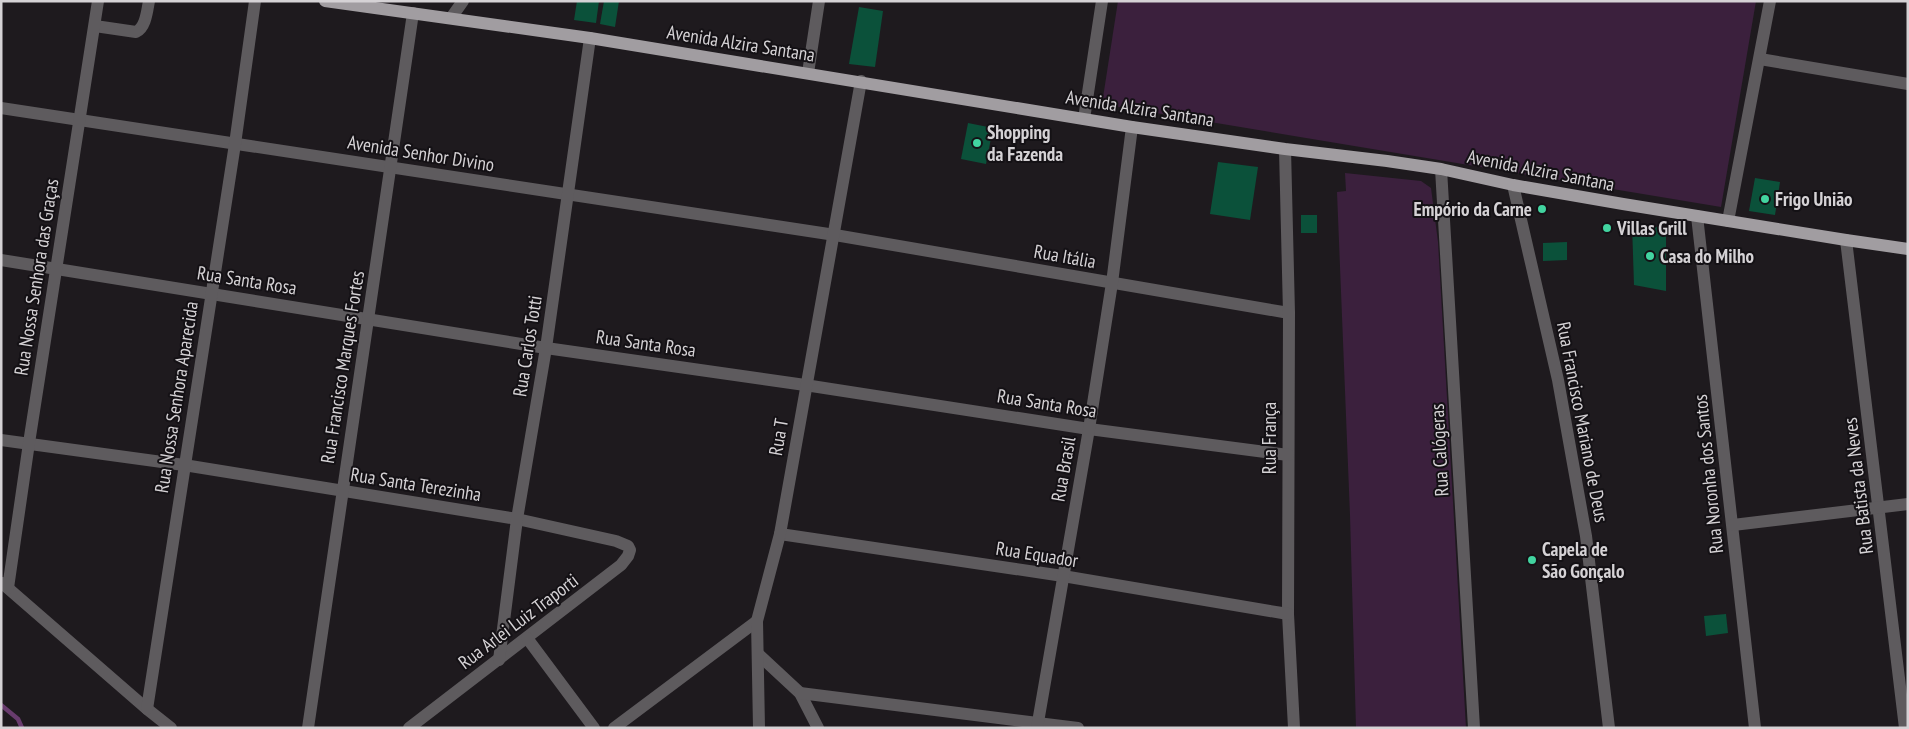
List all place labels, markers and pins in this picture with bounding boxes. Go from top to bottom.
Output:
place label: Shopping da Fazenda [987,120,1063,166]
marker: Shopping da Fazenda [971,137,983,149]
place label: Frigo União [1775,187,1852,211]
marker: Frigo União [1759,193,1771,205]
place label: Empório da Carne [1414,197,1532,221]
marker: Empório da Carne [1536,203,1548,215]
place label: Villas Grill [1616,216,1687,240]
marker: Villas Grill [1601,222,1613,234]
place label: Casa do Milho [1660,244,1754,268]
marker: Casa do Milho [1644,250,1656,262]
place label: Capela de São Gonçalo [1542,537,1624,583]
marker: Capela de São Gonçalo [1526,554,1538,566]

